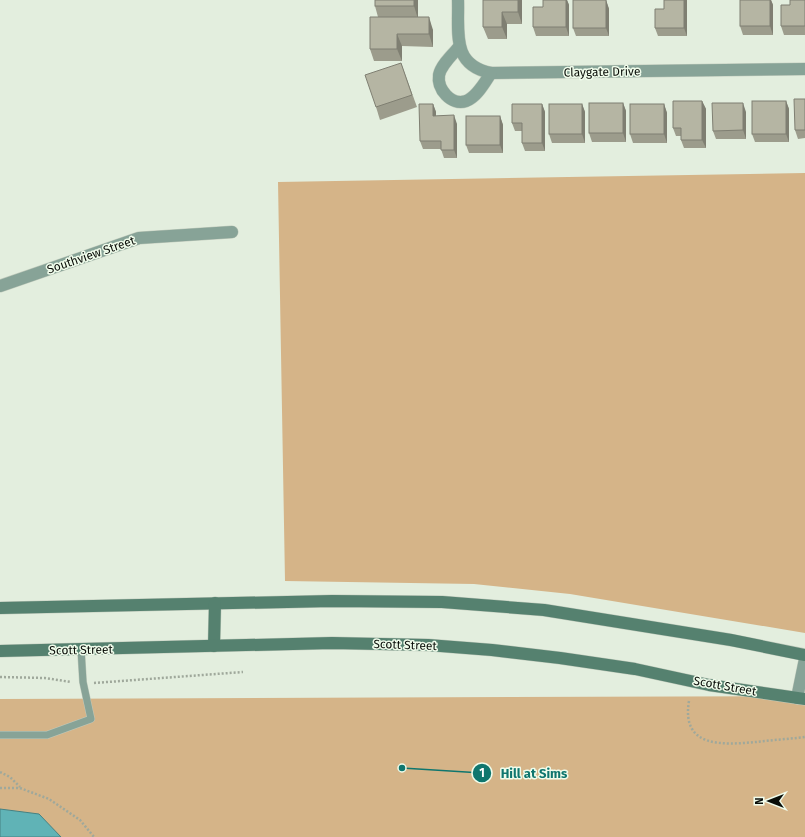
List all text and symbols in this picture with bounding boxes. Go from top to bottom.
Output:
street label: Claygate Drive [563,64,641,80]
street label: Southview Street [45,233,137,277]
street label: Scott Street [373,637,438,653]
street label: Scott Street [49,642,114,658]
street label: Scott Street [693,674,758,699]
callout: Hill at Sims [472,761,575,786]
text: 1 [479,766,485,780]
text: Hill at Sims [501,766,568,781]
north arrow [749,781,789,821]
text: N [753,797,766,805]

